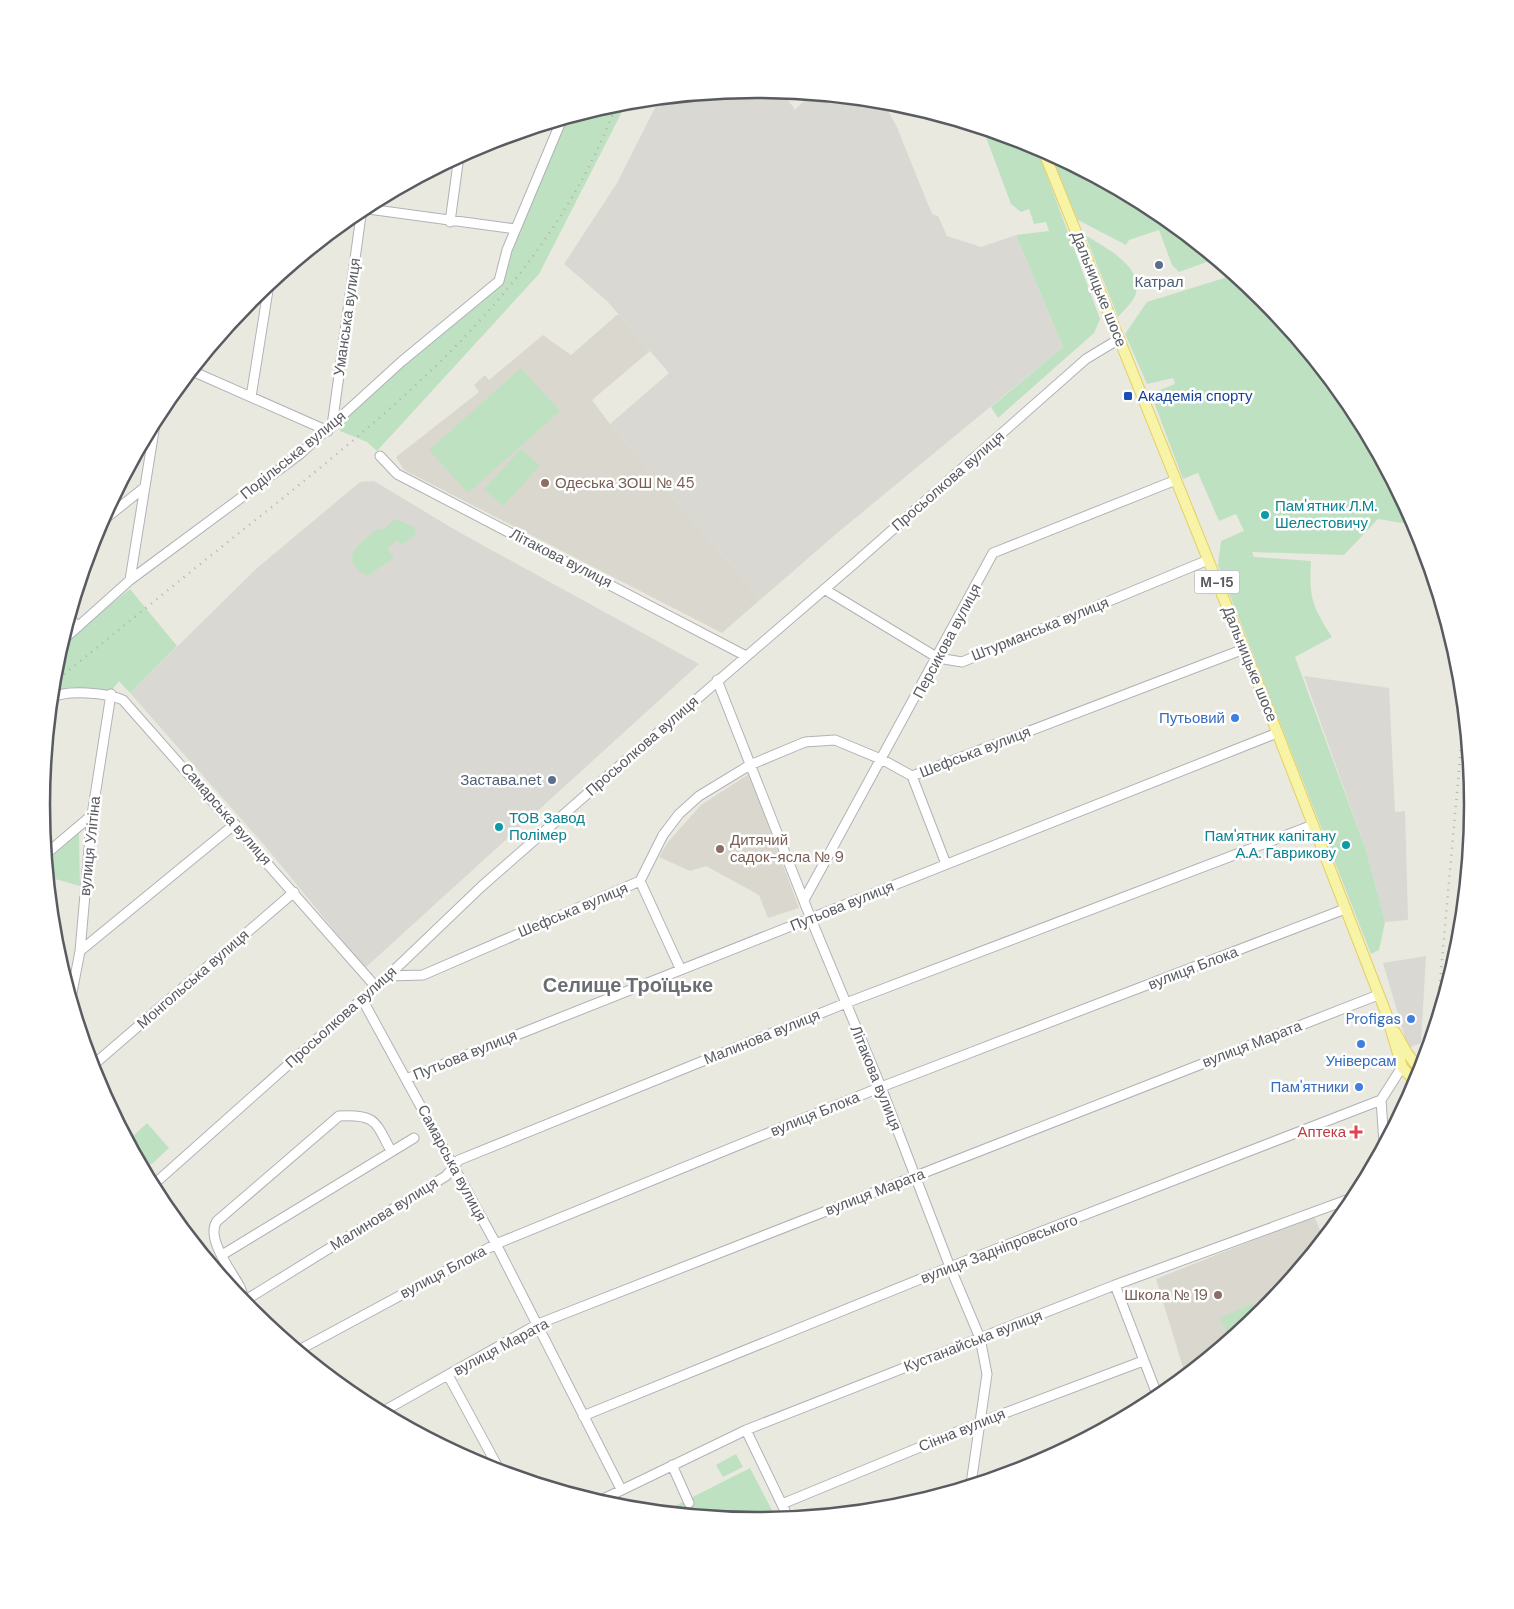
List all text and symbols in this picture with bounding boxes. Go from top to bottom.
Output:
street label: Дальницьке шосе [1067,228,1131,350]
street label: Уманська вулиця [329,257,365,377]
marker: Катрал [1153,259,1165,271]
place label: Катрал [1134,272,1184,292]
place label: Академія спорту [1138,386,1253,406]
marker: Академія спорту [1122,390,1134,402]
street label: Подільська вулиця [236,406,350,504]
street label: Просьолкова вулиця [887,426,1009,536]
place label: Одеська ЗОШ № 45 [555,473,695,493]
marker: Одеська ЗОШ № 45 [539,477,551,489]
place label: Пам'ятник Л.М. Шелестовичу [1275,496,1377,533]
marker: Пам'ятник Л.М. Шелестовичу [1259,509,1271,521]
street label: Літакова вулиця [507,524,615,592]
road number: М-15 [1194,570,1240,594]
street label: Персикова вулиця [908,580,986,702]
street label: Штурманська вулиця [968,592,1112,666]
street label: Дальницьке шосе [1218,603,1282,725]
street label: Просьолкова вулиця [581,691,703,801]
place label: Путьовий [1159,708,1225,728]
marker: Путьовий [1229,712,1241,724]
street label: Шефська вулиця [917,722,1033,782]
street label: Самарська вулиця [176,759,276,869]
place label: Застава.net [460,770,542,790]
marker: Застава.net [546,774,558,786]
street label: вулиця Улітіна [75,795,105,897]
place label: ТОВ Завод Полімер [509,808,585,845]
marker: ТОВ Завод Полімер [493,821,505,833]
place label: Пам'ятник капітану А.А. Гаврикову [1204,826,1336,863]
place label: Дитячий садок-ясла № 9 [730,830,844,867]
marker: Пам'ятник капітану А.А. Гаврикову [1340,839,1352,851]
marker: Дитячий садок-ясла № 9 [714,843,726,855]
street label: Путьова вулиця [787,876,897,936]
street label: Шефська вулиця [515,878,631,942]
street label: Монгольська вулиця [133,925,253,1033]
street label: вулиця Блока [1145,941,1241,994]
street label: Просьолкова вулиця [281,962,401,1072]
district label: Селище Троїцьке [543,972,713,998]
street label: Малинова вулиця [701,1005,823,1069]
place label: Profigas [1346,1009,1401,1029]
marker: Profigas [1405,1013,1417,1025]
street label: вулиця Марата [1199,1016,1305,1072]
street label: Літакова вулиця [846,1022,906,1134]
street label: Путьова вулиця [410,1025,520,1085]
marker: Універсам [1355,1038,1367,1050]
place label: Універсам [1325,1051,1397,1071]
place label: Пам'ятники [1271,1077,1349,1097]
marker: Пам'ятники [1353,1081,1365,1093]
street label: вулиця Блока [767,1087,863,1141]
street label: Самарська вулиця [413,1101,491,1225]
place label: Аптека [1298,1122,1347,1142]
marker: Аптека [1350,1126,1362,1138]
street label: вулиця Марата [822,1164,928,1220]
street label: Малинова вулиця [326,1173,442,1255]
street label: вулиця Задніпровського [918,1210,1080,1288]
street label: вулиця Блока [396,1241,490,1303]
place label: Школа № 19 [1124,1285,1208,1305]
marker: Школа № 19 [1212,1289,1224,1301]
street label: Кустанайська вулиця [901,1305,1045,1377]
street label: вулиця Марата [450,1313,553,1380]
street label: Сінна вулиця [916,1404,1008,1456]

